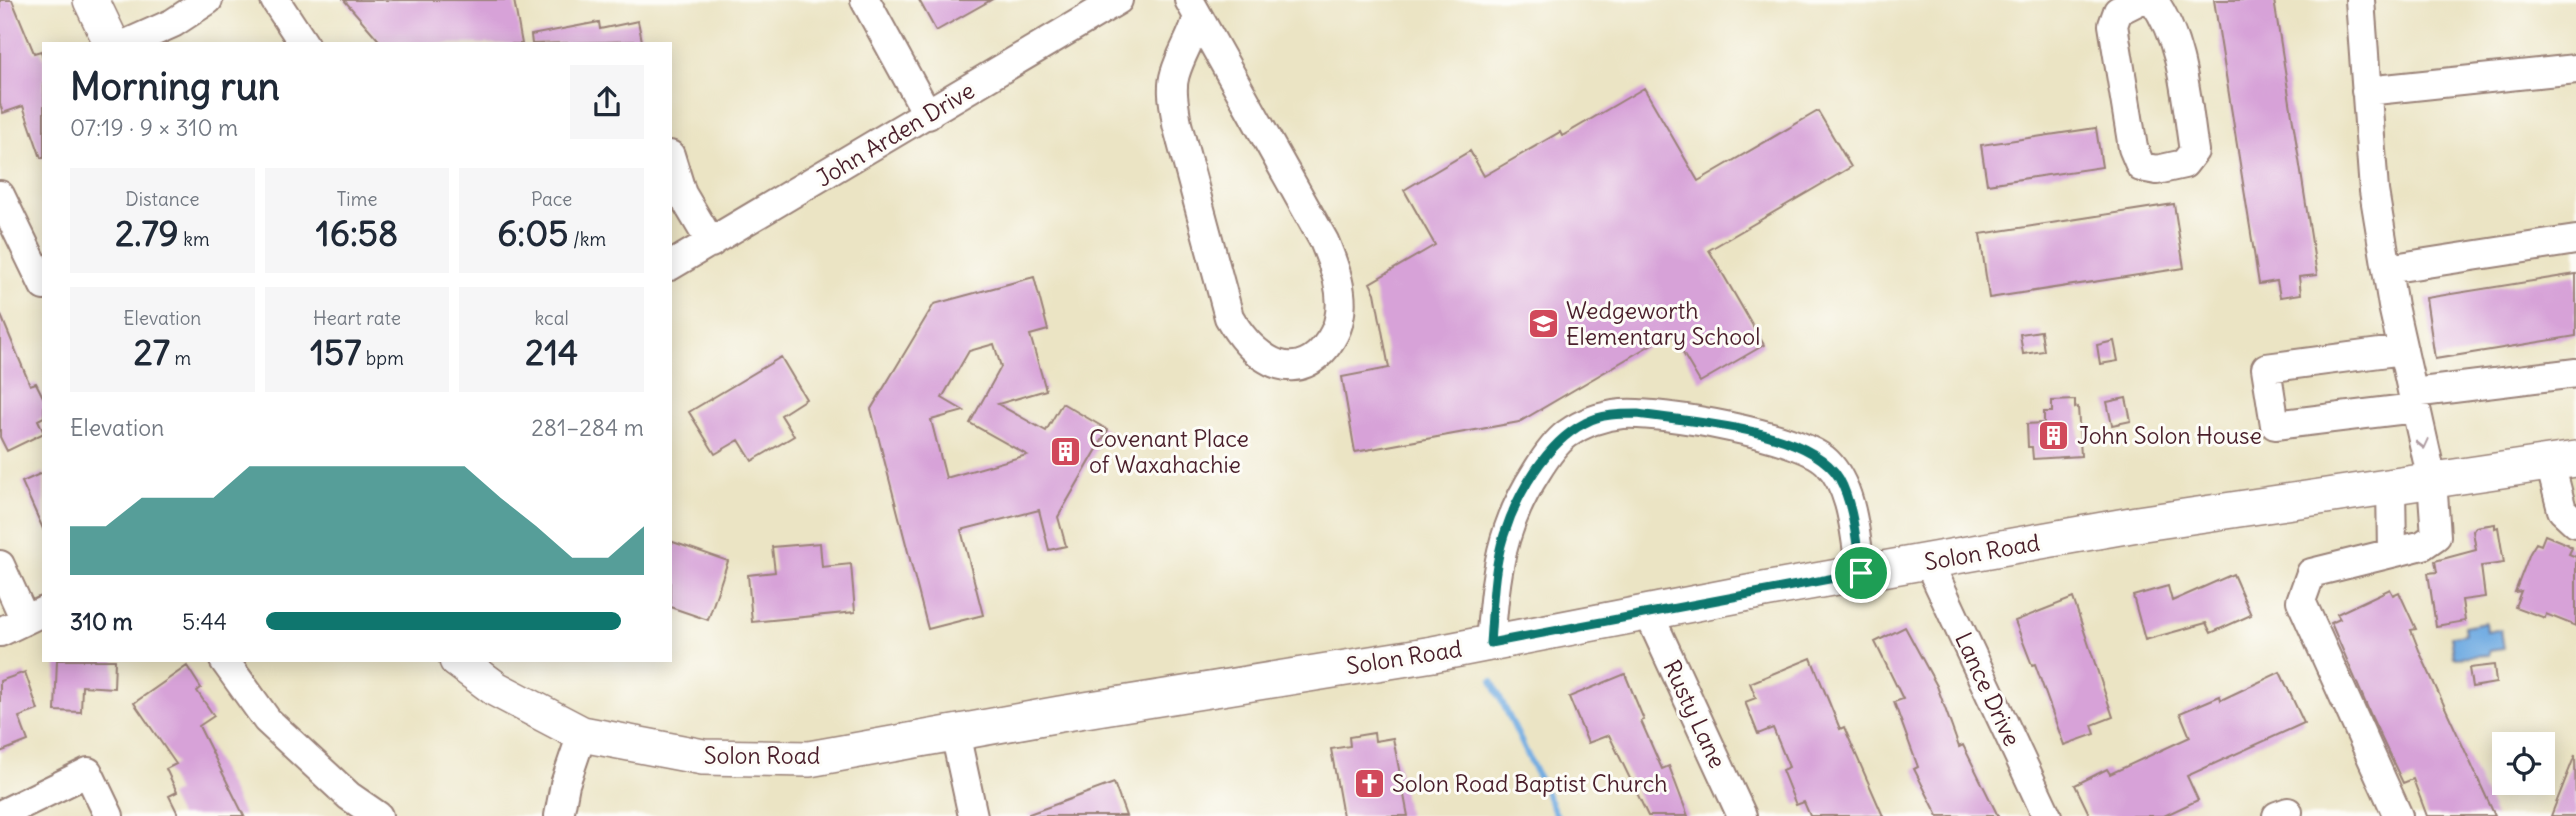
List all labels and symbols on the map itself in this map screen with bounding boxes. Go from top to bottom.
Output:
street label: John Arden Drive [811,75,979,193]
place label: Wedgeworth Elementary School [1566,296,1760,351]
school or university icon: Wedgeworth Elementary School [1526,306,1560,340]
building icon: John Solon House [2037,418,2071,452]
place label: John Solon House [2077,421,2262,450]
place label: Covenant Place of Waxahachie [1089,424,1249,479]
building icon: Covenant Place of Waxahachie [1049,434,1083,468]
one-way arrow [2415,438,2430,450]
street label: Solon Road [1922,528,2042,576]
pin [1831,543,1891,603]
street label: Lance Drive [1949,627,2027,751]
street label: Solon Road [1344,634,1464,680]
street label: Rusty Lane [1657,655,1733,773]
street label: Solon Road [704,741,820,770]
church icon: Solon Road Baptist Church [1352,766,1386,800]
place label: Solon Road Baptist Church [1392,769,1668,798]

